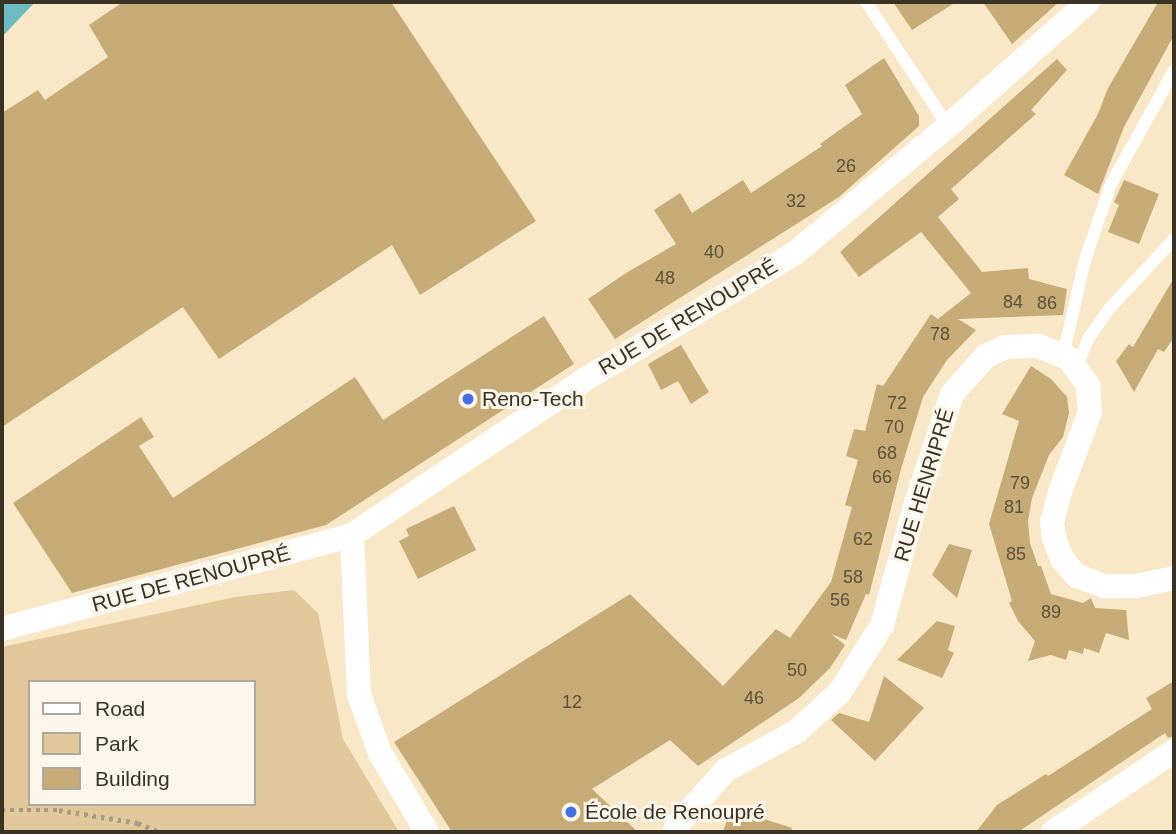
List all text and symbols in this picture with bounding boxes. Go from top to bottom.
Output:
house number: 26 [836,155,856,177]
house number: 32 [786,190,806,212]
house number: 40 [704,241,724,263]
street label: RUE DE RENOUPRÉ [594,254,782,380]
house number: 48 [655,267,675,289]
house number: 84 [1003,291,1023,313]
house number: 86 [1037,292,1057,314]
house number: 78 [930,323,950,345]
place label: Reno-Tech [482,386,584,412]
marker: Reno-Tech [460,391,476,407]
house number: 72 [887,392,907,414]
street label: RUE HENRIPRÉ [889,405,959,565]
house number: 70 [884,416,904,438]
house number: 68 [877,442,897,464]
house number: 66 [872,466,892,488]
house number: 79 [1010,472,1030,494]
house number: 81 [1004,496,1024,518]
house number: 62 [853,528,873,550]
street label: RUE DE RENOUPRÉ [89,540,293,618]
house number: 85 [1006,543,1026,565]
house number: 58 [843,566,863,588]
house number: 56 [830,589,850,611]
house number: 89 [1041,601,1061,623]
house number: 50 [787,659,807,681]
legend [28,680,256,806]
house number: 46 [744,687,764,709]
house number: 12 [562,691,582,713]
text: Road [95,697,145,720]
text: Park [95,732,138,755]
text: Building [95,767,170,790]
place label: École de Renoupré [585,799,765,825]
marker: École de Renoupré [563,804,579,820]

